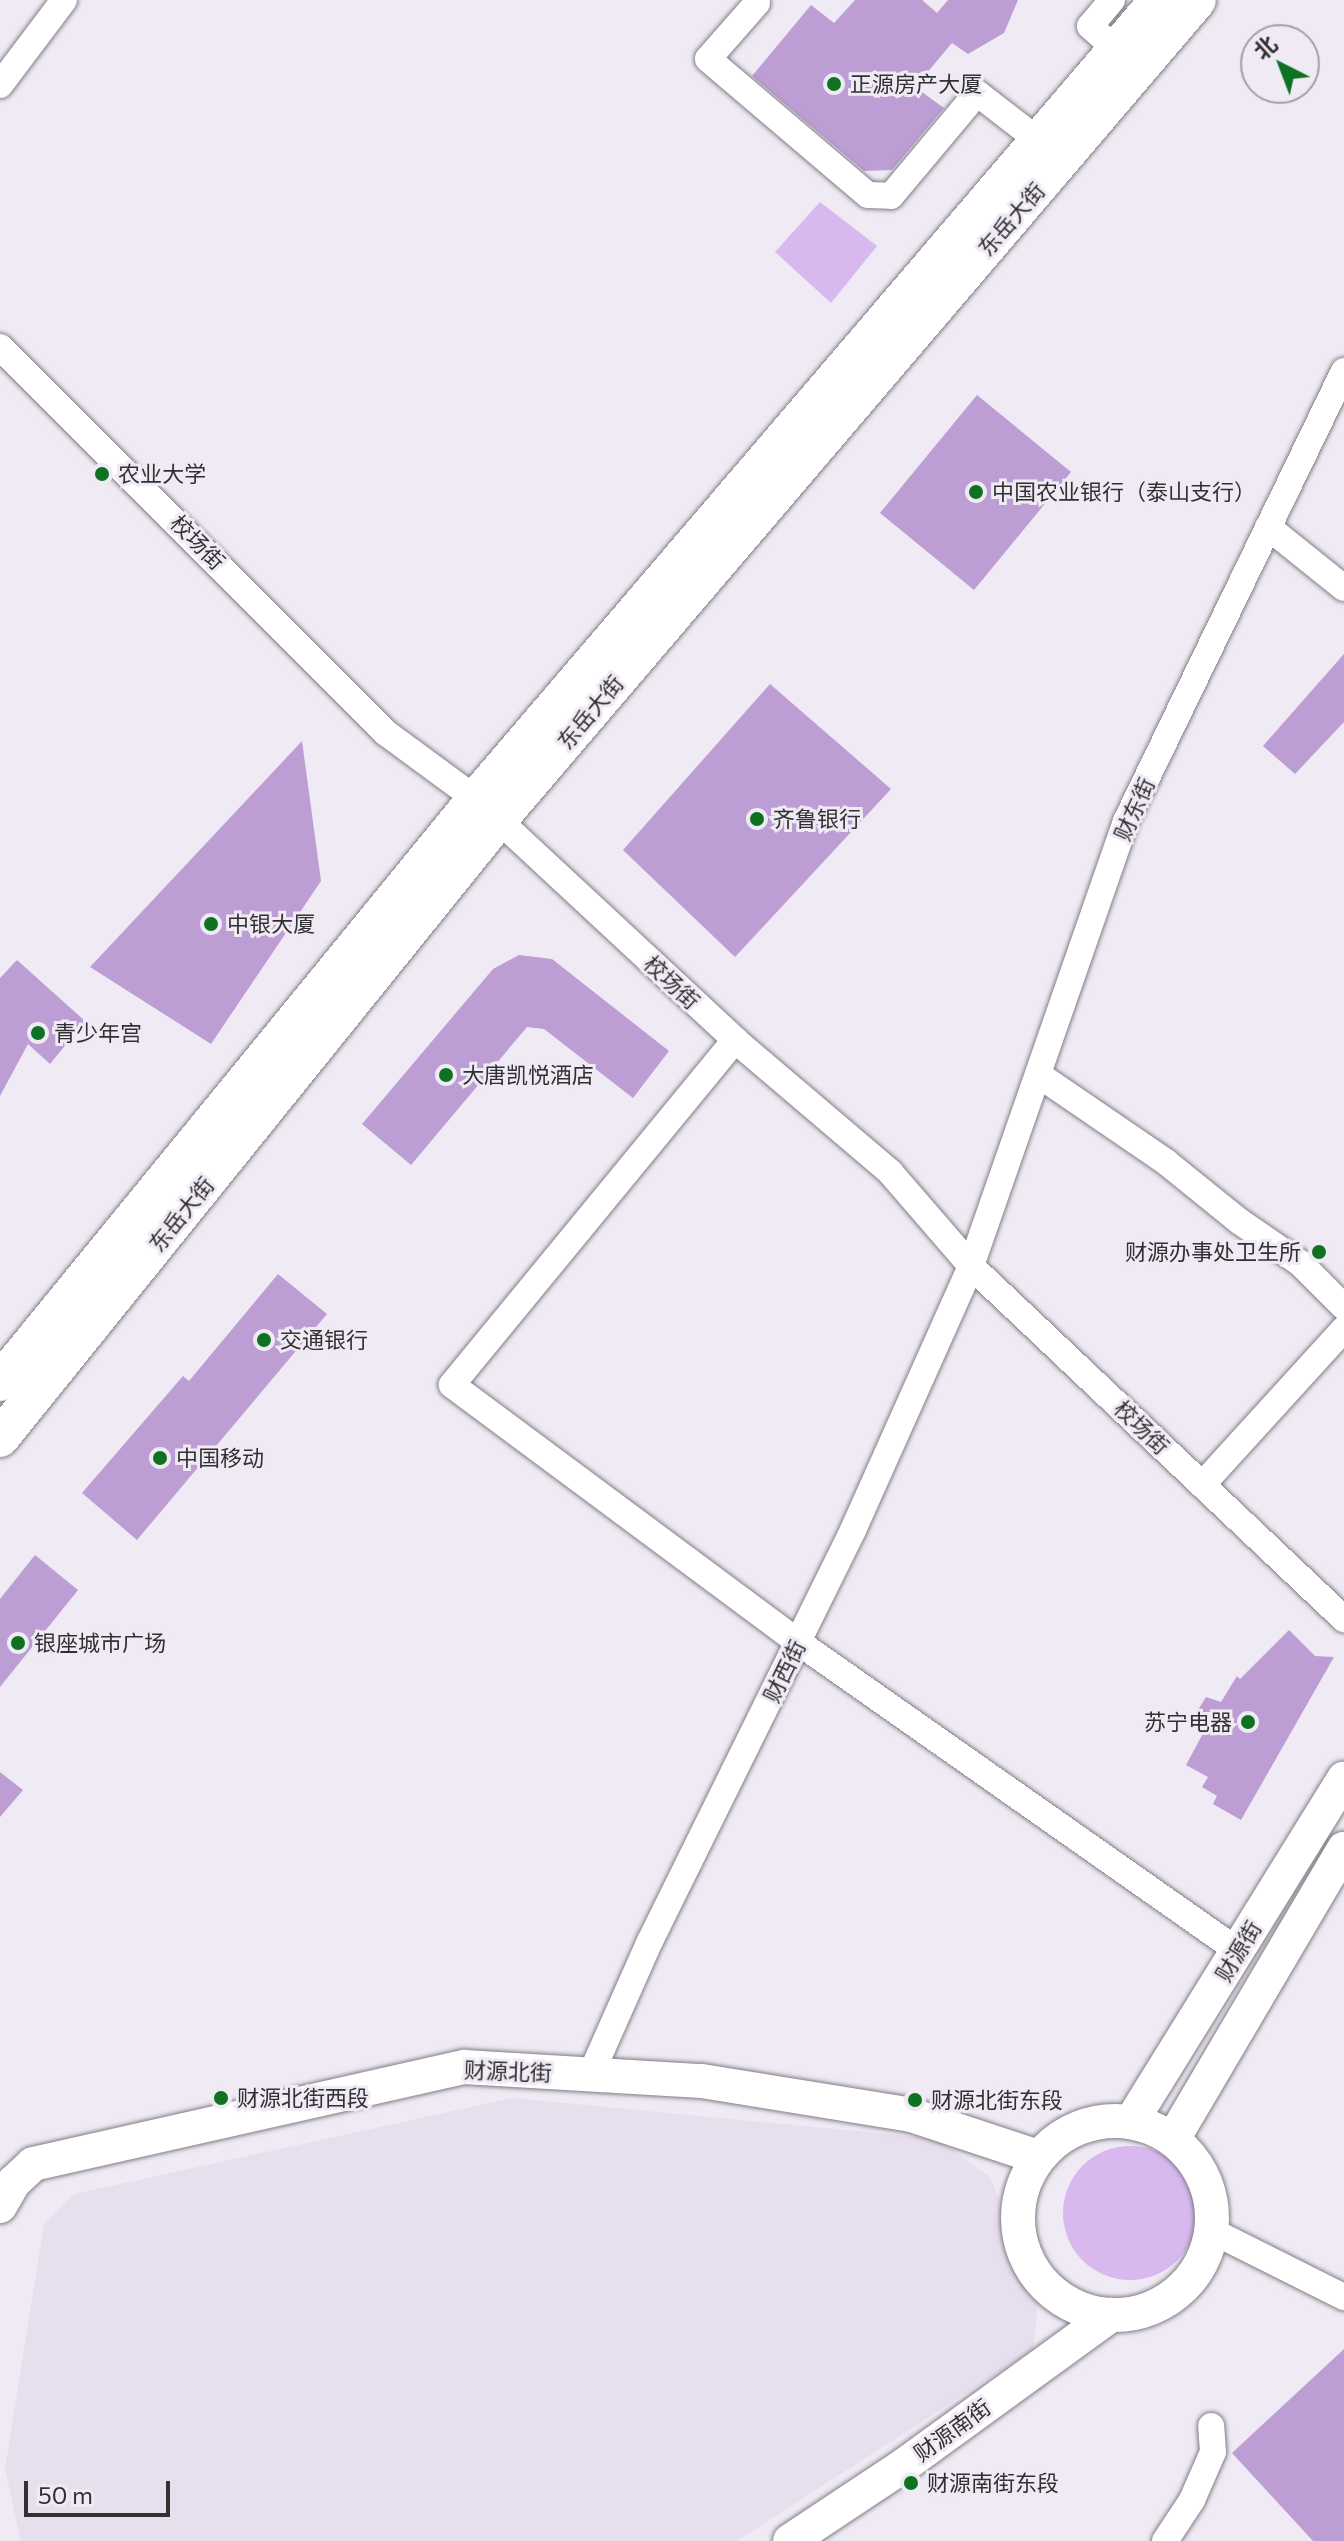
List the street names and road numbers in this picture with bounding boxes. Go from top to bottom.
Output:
street label: 东岳大街 [972,177,1050,261]
street label: 校场街 [165,509,231,575]
street label: 东岳大街 [552,670,628,754]
street label: 财东街 [1109,773,1159,845]
street label: 校场街 [639,950,705,1014]
street label: 东岳大街 [143,1171,219,1257]
street label: 校场街 [1109,1395,1175,1459]
street label: 财西街 [758,1636,810,1706]
street label: 财源街 [1210,1916,1266,1986]
street label: 财源北街 [464,2056,552,2086]
street label: 财源南街 [909,2393,995,2467]

